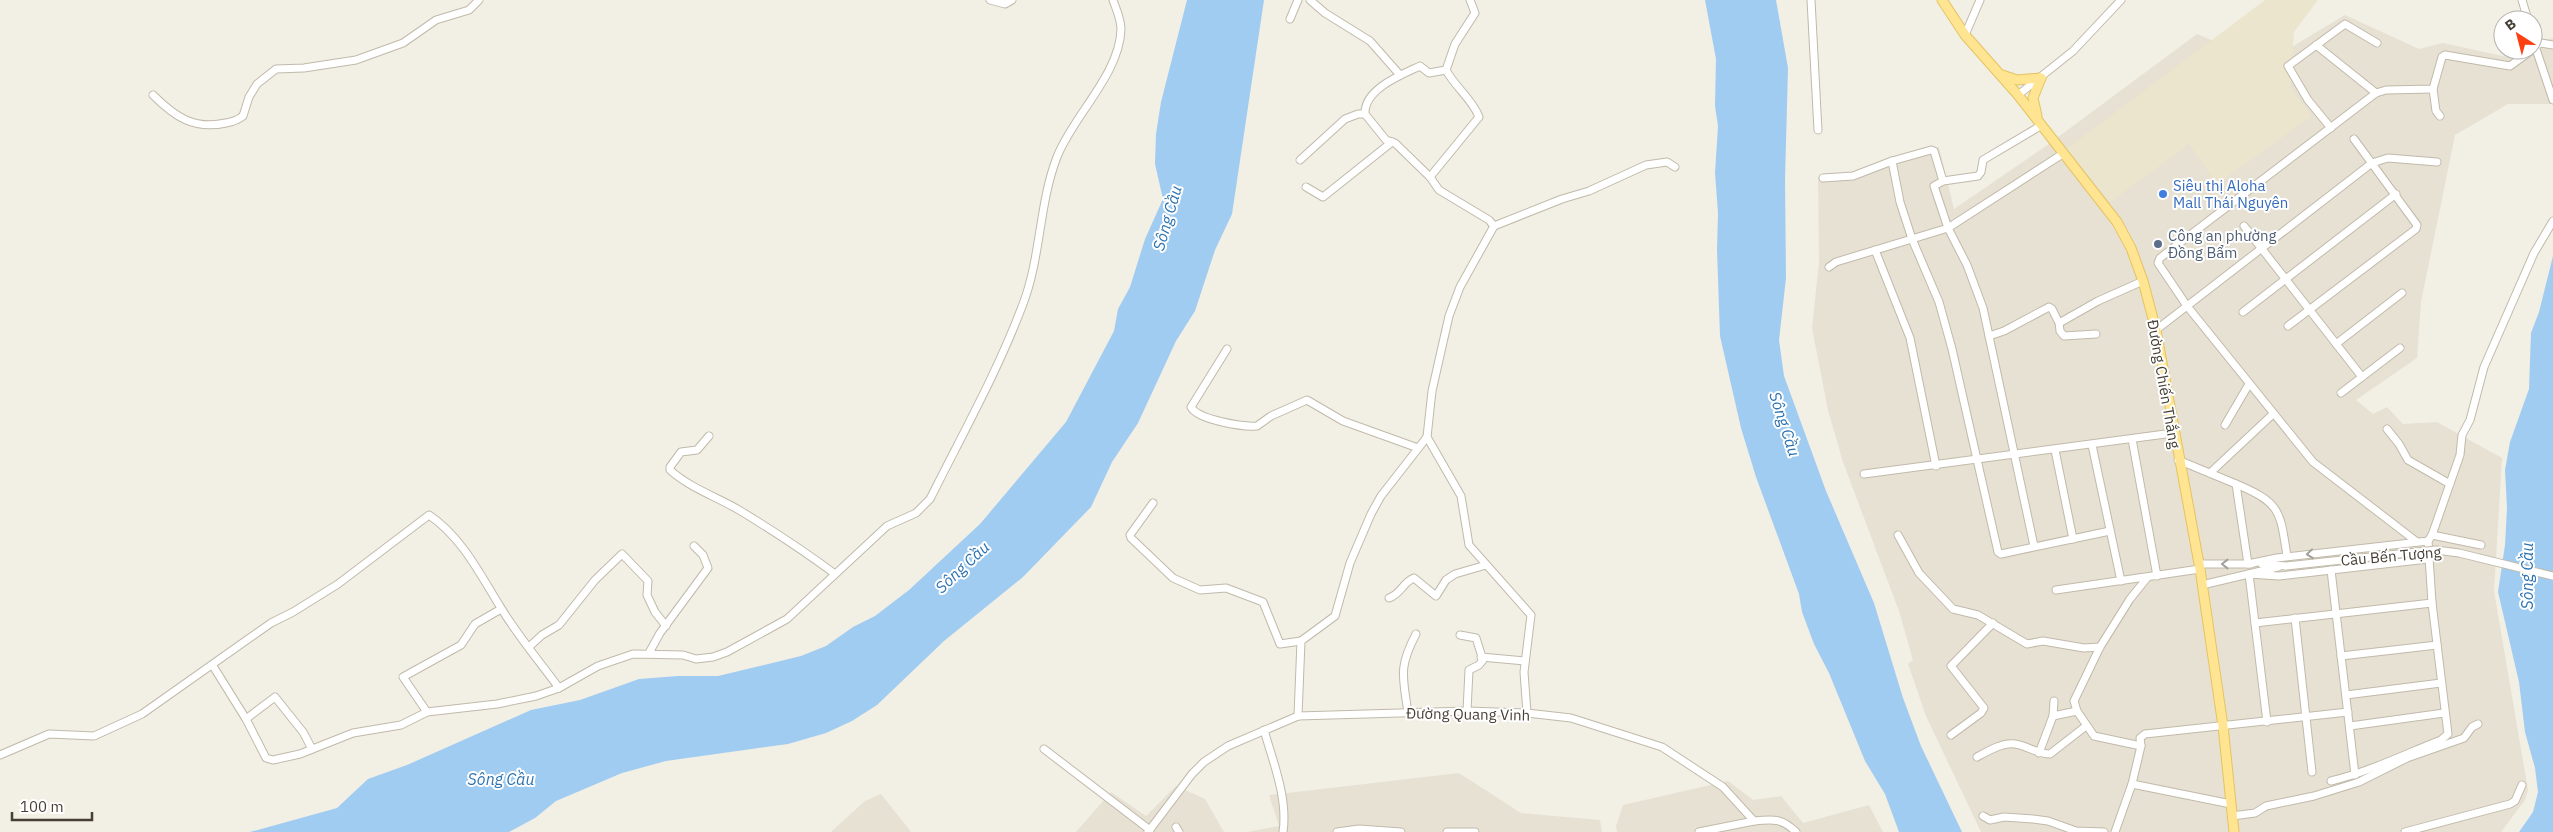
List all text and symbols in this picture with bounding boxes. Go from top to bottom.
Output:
north arrow [2493,10,2543,60]
text: B [2501,14,2519,35]
place label: Siêu thị Aloha Mall Thái Nguyên [2173,176,2288,212]
water label: Sông Cầu [1148,183,1186,253]
marker: Siêu thị Aloha Mall Thái Nguyên [2157,188,2169,200]
place label: Công an phường Đồng Bẩm [2168,226,2276,262]
marker: Công an phường Đồng Bẩm [2152,238,2164,250]
street label: Đường Chiến Thắng [2143,318,2185,450]
water label: Sông Cầu [1765,389,1805,459]
water label: Sông Cầu [931,537,993,597]
street label: Cầu Bến Tượng [2340,542,2442,570]
water label: Sông Cầu [2517,543,2537,609]
one-way arrow [2306,548,2314,559]
one-way arrow [2221,559,2228,569]
street label: Đường Quang Vinh [1406,703,1530,725]
water label: Sông Cầu [468,769,534,789]
scale bar [12,790,92,822]
text: 100 m [20,797,64,816]

